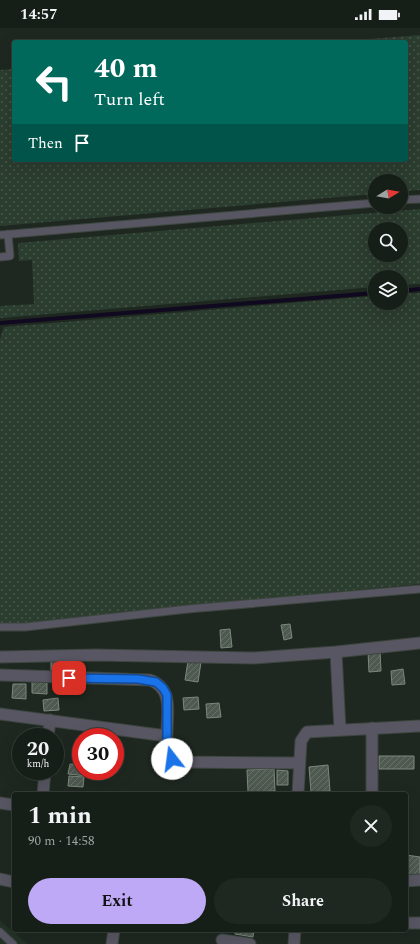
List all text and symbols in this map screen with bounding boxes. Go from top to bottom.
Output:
text: 14:57 [20,3,58,26]
text: 40 m [94,47,158,90]
icon: left [28,56,80,108]
text: Turn left [94,86,165,113]
text: Then [28,132,63,155]
icon: arrive [71,132,93,154]
north arrow [368,174,408,214]
map controls [368,174,408,310]
button: search [368,222,408,262]
button: layers [368,270,408,310]
pin [52,661,86,695]
icon: arrive [58,667,80,689]
speed limit sign: 30 [72,728,124,780]
text: 20 [27,734,49,764]
position arrow [151,738,193,780]
text: km/h [27,756,49,772]
text: 1 min [28,798,92,834]
button: close [350,805,392,847]
text: 90 m · 14:58 [28,831,94,851]
button: Exit [28,878,206,924]
button: Share [214,878,392,924]

